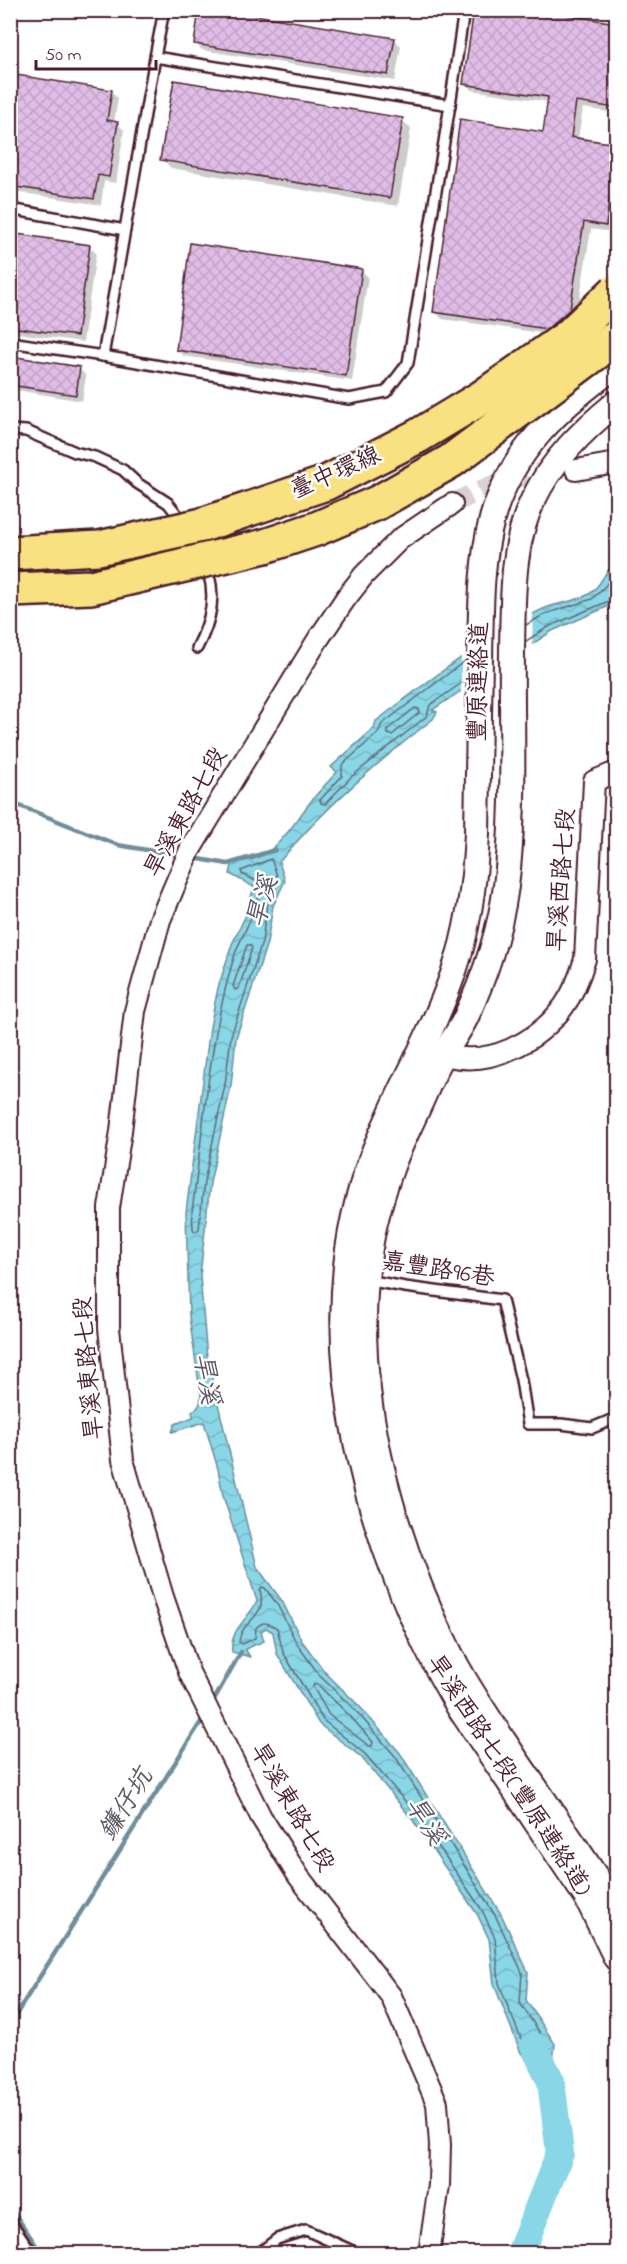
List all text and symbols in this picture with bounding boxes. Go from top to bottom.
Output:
scale bar [36,33,156,71]
text: 50 m [45,43,82,69]
street label: 臺中環線 [285,438,387,510]
street label: 豐原連絡道 [461,622,499,742]
street label: 旱溪東路七段 [137,742,237,884]
street label: 旱溪西路七段 [541,807,585,953]
water label: 旱溪 [239,870,290,932]
street label: 嘉豐路96巷 [379,1245,497,1297]
street label: 旱溪東路七段 [66,1295,114,1441]
water label: 旱溪 [182,1350,229,1410]
street label: 旱溪西路七段(豐原連絡道) [419,1650,597,1902]
street label: 旱溪東路七段 [240,1737,342,1879]
water label: 鐮仔坑 [90,1759,165,1848]
water label: 旱溪 [397,1792,451,1852]

